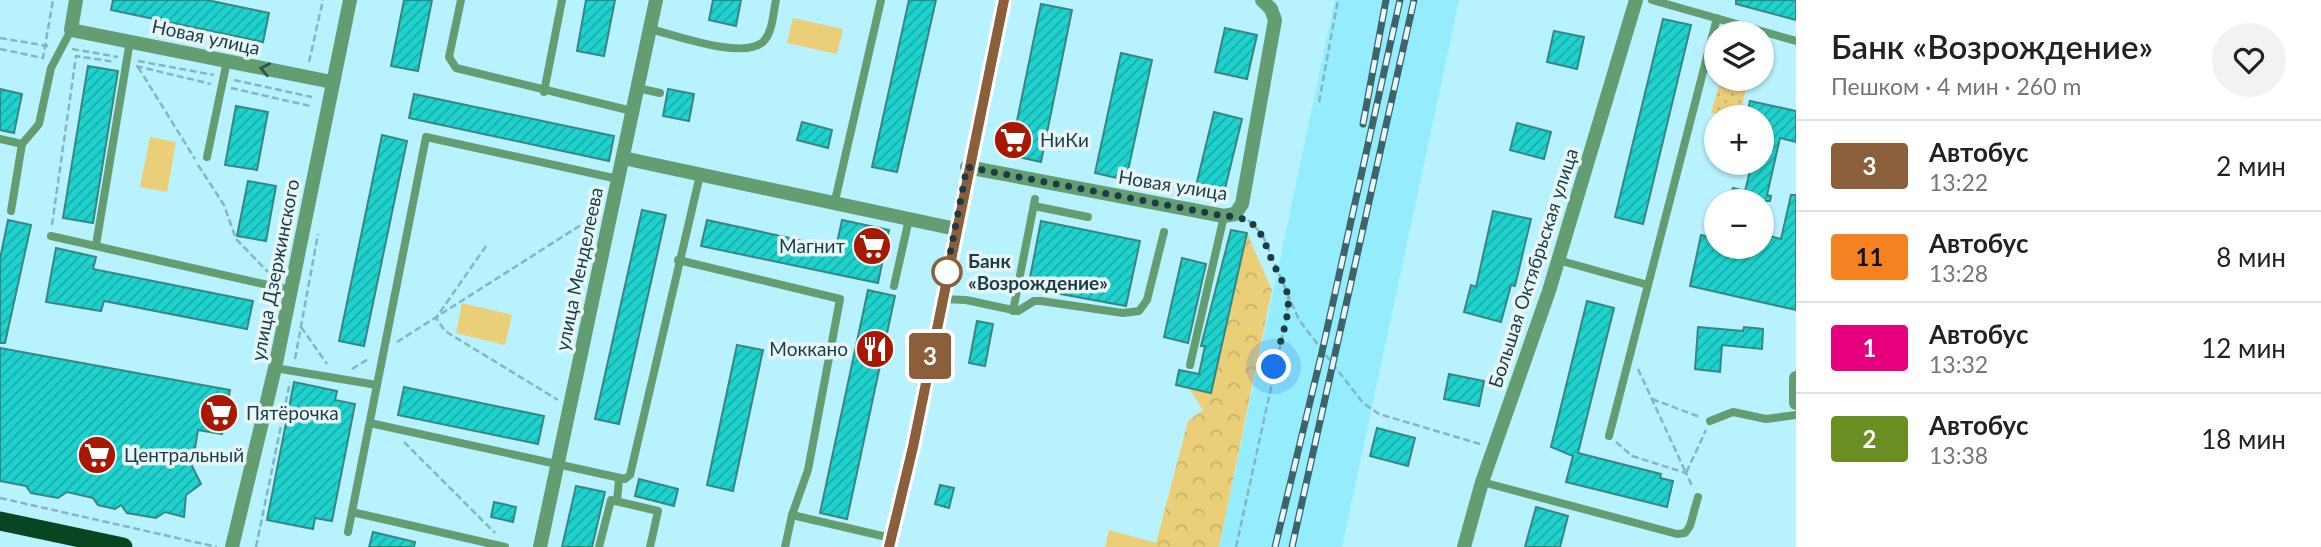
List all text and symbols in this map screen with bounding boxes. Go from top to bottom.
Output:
street label: Новая улица [150,14,262,59]
map controls [1704,21,1774,259]
button: layers [1704,21,1774,91]
button: heart [2212,23,2286,97]
text: Банк «Возрождение» [1831,26,2153,66]
one-way arrow [259,62,271,77]
text: Пешком · 4 мин · 260 m [1831,72,2081,100]
button: + [1704,105,1774,175]
supermarket icon: НиКи [992,119,1034,161]
place label: НиКи [1040,128,1089,151]
text: Автобус [1929,136,2028,168]
street label: Большая Октябрьская улица [1483,145,1582,391]
text: 2 мин [2216,150,2286,182]
text: 3 [1863,151,1876,180]
street label: Новая улица [1117,165,1229,204]
text: 13:22 [1929,168,1988,196]
street label: улица Дзержинского [246,177,303,363]
street label: улица Менделеева [550,185,607,353]
button: − [1704,189,1774,259]
supermarket icon: Магнит [851,225,893,267]
text: Автобус [1929,227,2028,259]
place label: Магнит [779,234,845,257]
text: 8 мин [2216,241,2286,273]
text: 11 [1856,242,1883,271]
place label: Банк «Возрождение» [968,249,1108,294]
marker: Банк «Возрождение» [932,257,962,287]
text: 13:28 [1929,259,1988,287]
text: Автобус [1929,318,2028,350]
restaurant icon: Моккано [854,328,896,370]
text: 12 мин [2201,332,2286,364]
line badge: 3 [907,333,953,379]
text: 1 [1863,333,1876,362]
place label: Моккано [769,337,848,360]
text: 3 [923,341,937,370]
your location [1256,349,1291,384]
text: 13:32 [1929,350,1988,378]
supermarket icon: Пятёрочка [198,392,240,434]
place label: Пятёрочка [246,401,339,424]
text: Автобус [1929,409,2028,441]
text: 18 мин [2201,423,2286,455]
text: 2 [1863,424,1876,453]
supermarket icon: Центральный [76,434,118,476]
text: 13:38 [1929,441,1988,469]
place label: Центральный [124,443,244,466]

